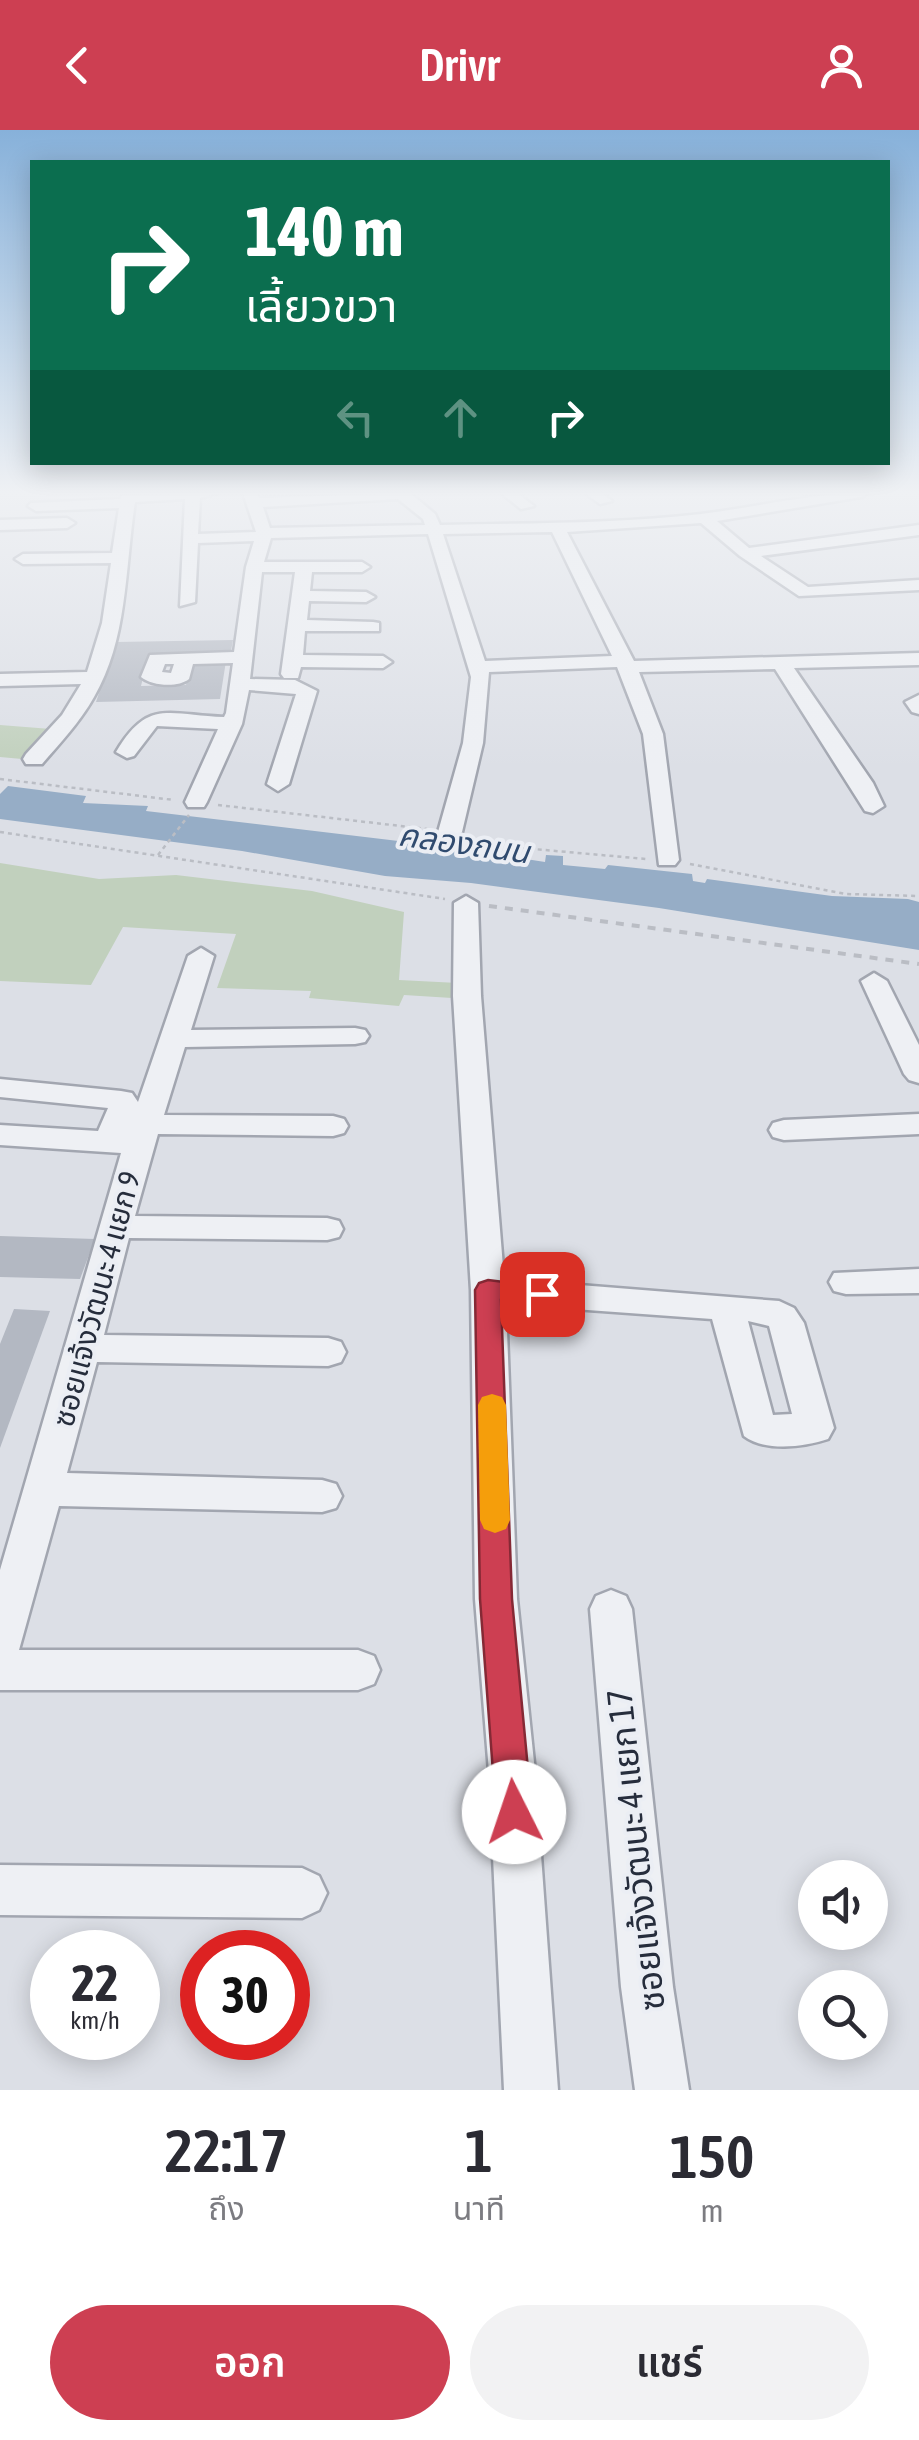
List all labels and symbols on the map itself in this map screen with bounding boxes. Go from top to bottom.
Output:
water label: คลองถนน [396,815,534,871]
street label: ซอยแจ้งวัฒนะ 4 แยก 9 [46,1168,146,1430]
pin [500,1252,585,1337]
street label: ซอยแจ้งวัฒนะ 4 แยก 17 [598,1687,672,2013]
position arrow [462,1760,566,1864]
speed limit sign: 30 [180,1930,310,2060]

